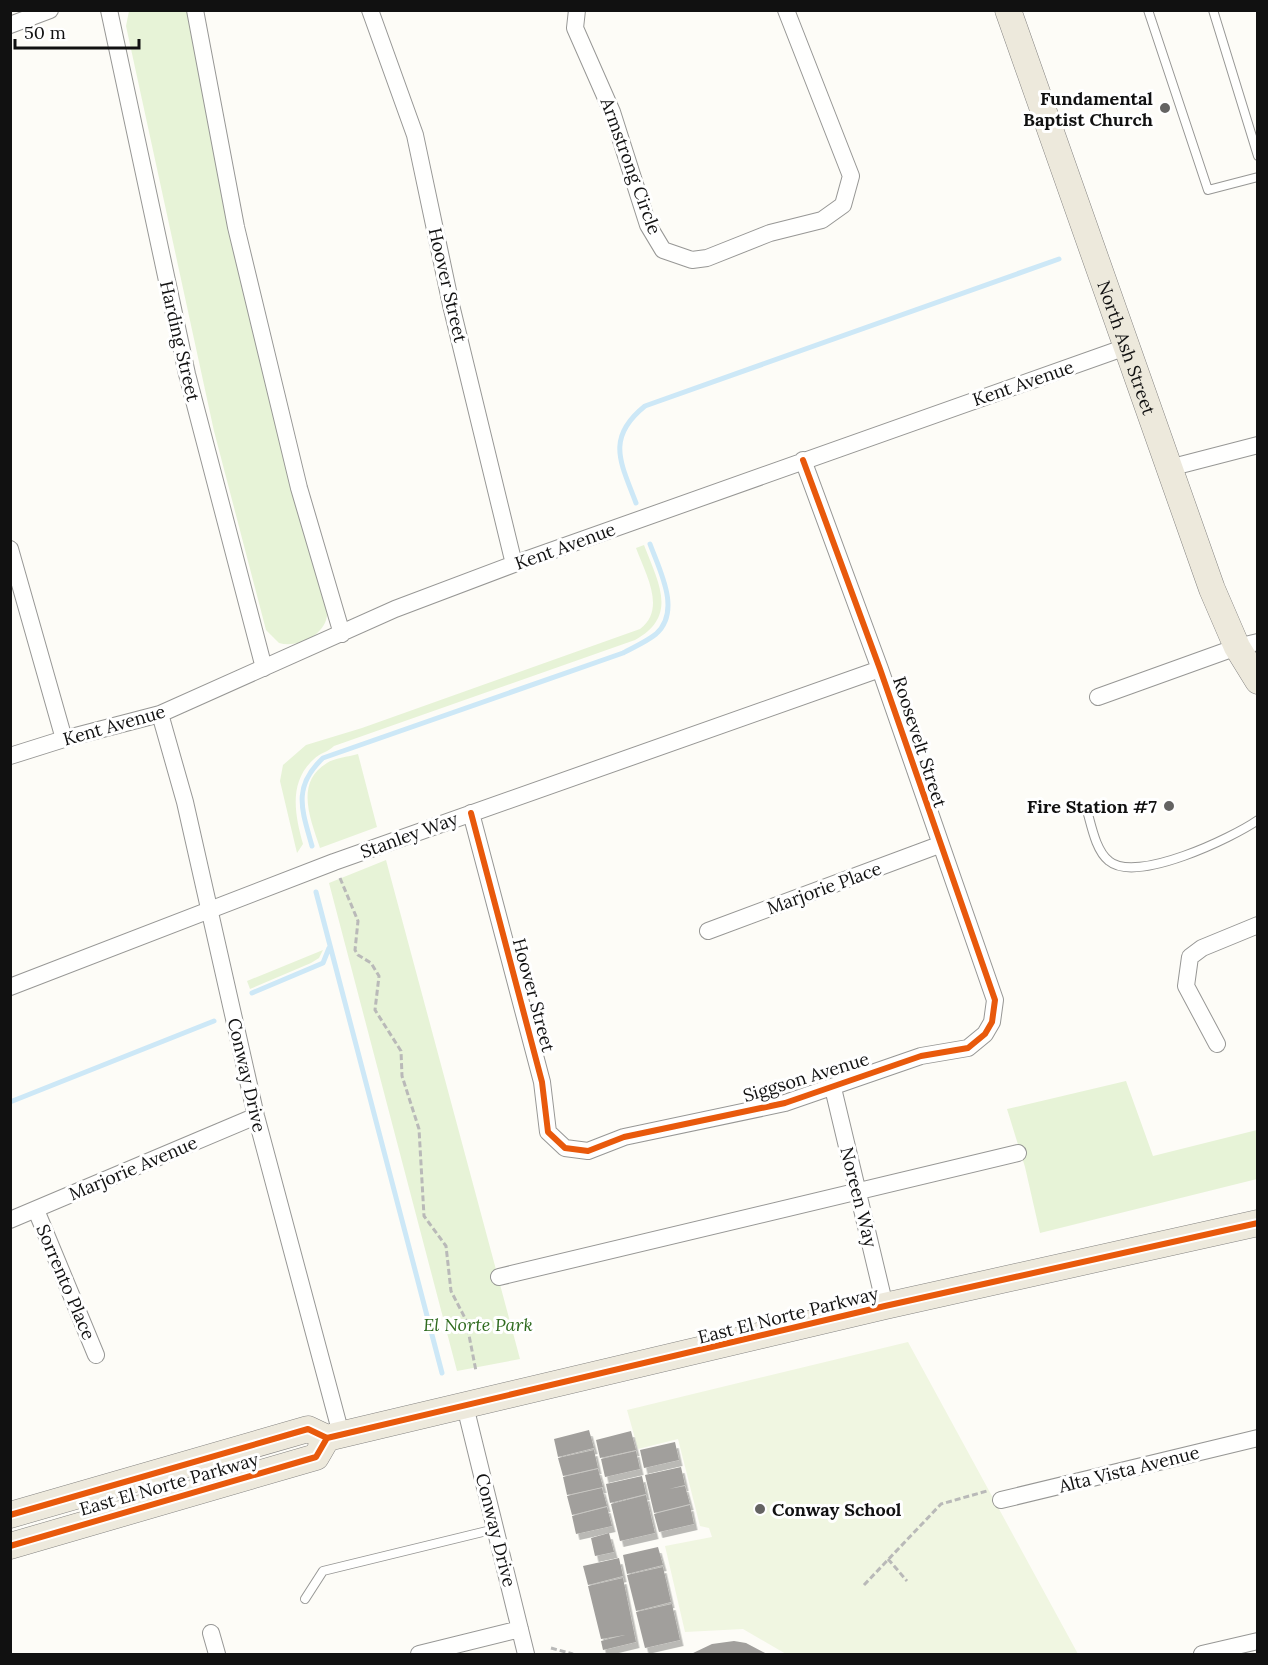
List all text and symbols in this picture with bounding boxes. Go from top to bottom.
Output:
scale bar [15,12,140,50]
text: 50 m [24,21,66,44]
place label: Fundamental Baptist Church [1023,87,1153,131]
street label: Armstrong Circle [595,94,666,238]
marker: Fundamental Baptist Church [1158,101,1172,115]
street label: Hoover Street [424,225,472,345]
street label: North Ash Street [1093,277,1161,418]
street label: Harding Street [155,278,205,404]
street label: Kent Avenue [969,355,1077,411]
street label: Kent Avenue [512,517,619,575]
street label: Roosevelt Street [888,673,952,811]
street label: Kent Avenue [60,699,168,751]
place label: Fire Station #7 [1027,795,1158,818]
marker: Fire Station #7 [1162,799,1176,813]
street label: Stanley Way [357,807,461,863]
street label: Marjorie Place [763,857,885,919]
street label: Hoover Street [508,936,560,1054]
street label: Conway Drive [223,1016,271,1134]
street label: Siggson Avenue [740,1047,872,1107]
street label: Marjorie Avenue [65,1131,201,1205]
street label: Noreen Way [835,1144,883,1250]
street label: Sorrento Place [31,1221,101,1343]
street label: East El Norte Parkway [695,1281,881,1349]
park label: El Norte Park [423,1313,533,1336]
street label: Alta Vista Avenue [1055,1440,1202,1498]
street label: East El Norte Parkway [77,1447,262,1521]
street label: Conway Drive [471,1471,521,1589]
place label: Conway School [772,1498,902,1521]
marker: Conway School [753,1502,767,1516]

